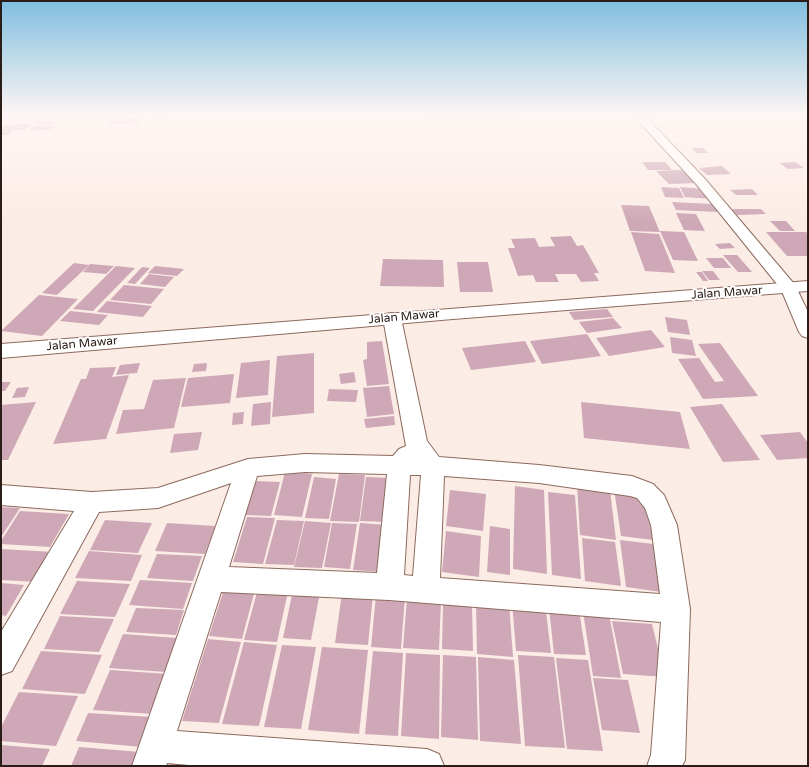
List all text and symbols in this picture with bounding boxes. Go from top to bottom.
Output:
street label: Jalan Mawar [691,283,763,303]
street label: Jalan Mawar [368,307,440,327]
street label: Jalan Mawar [46,334,118,354]

